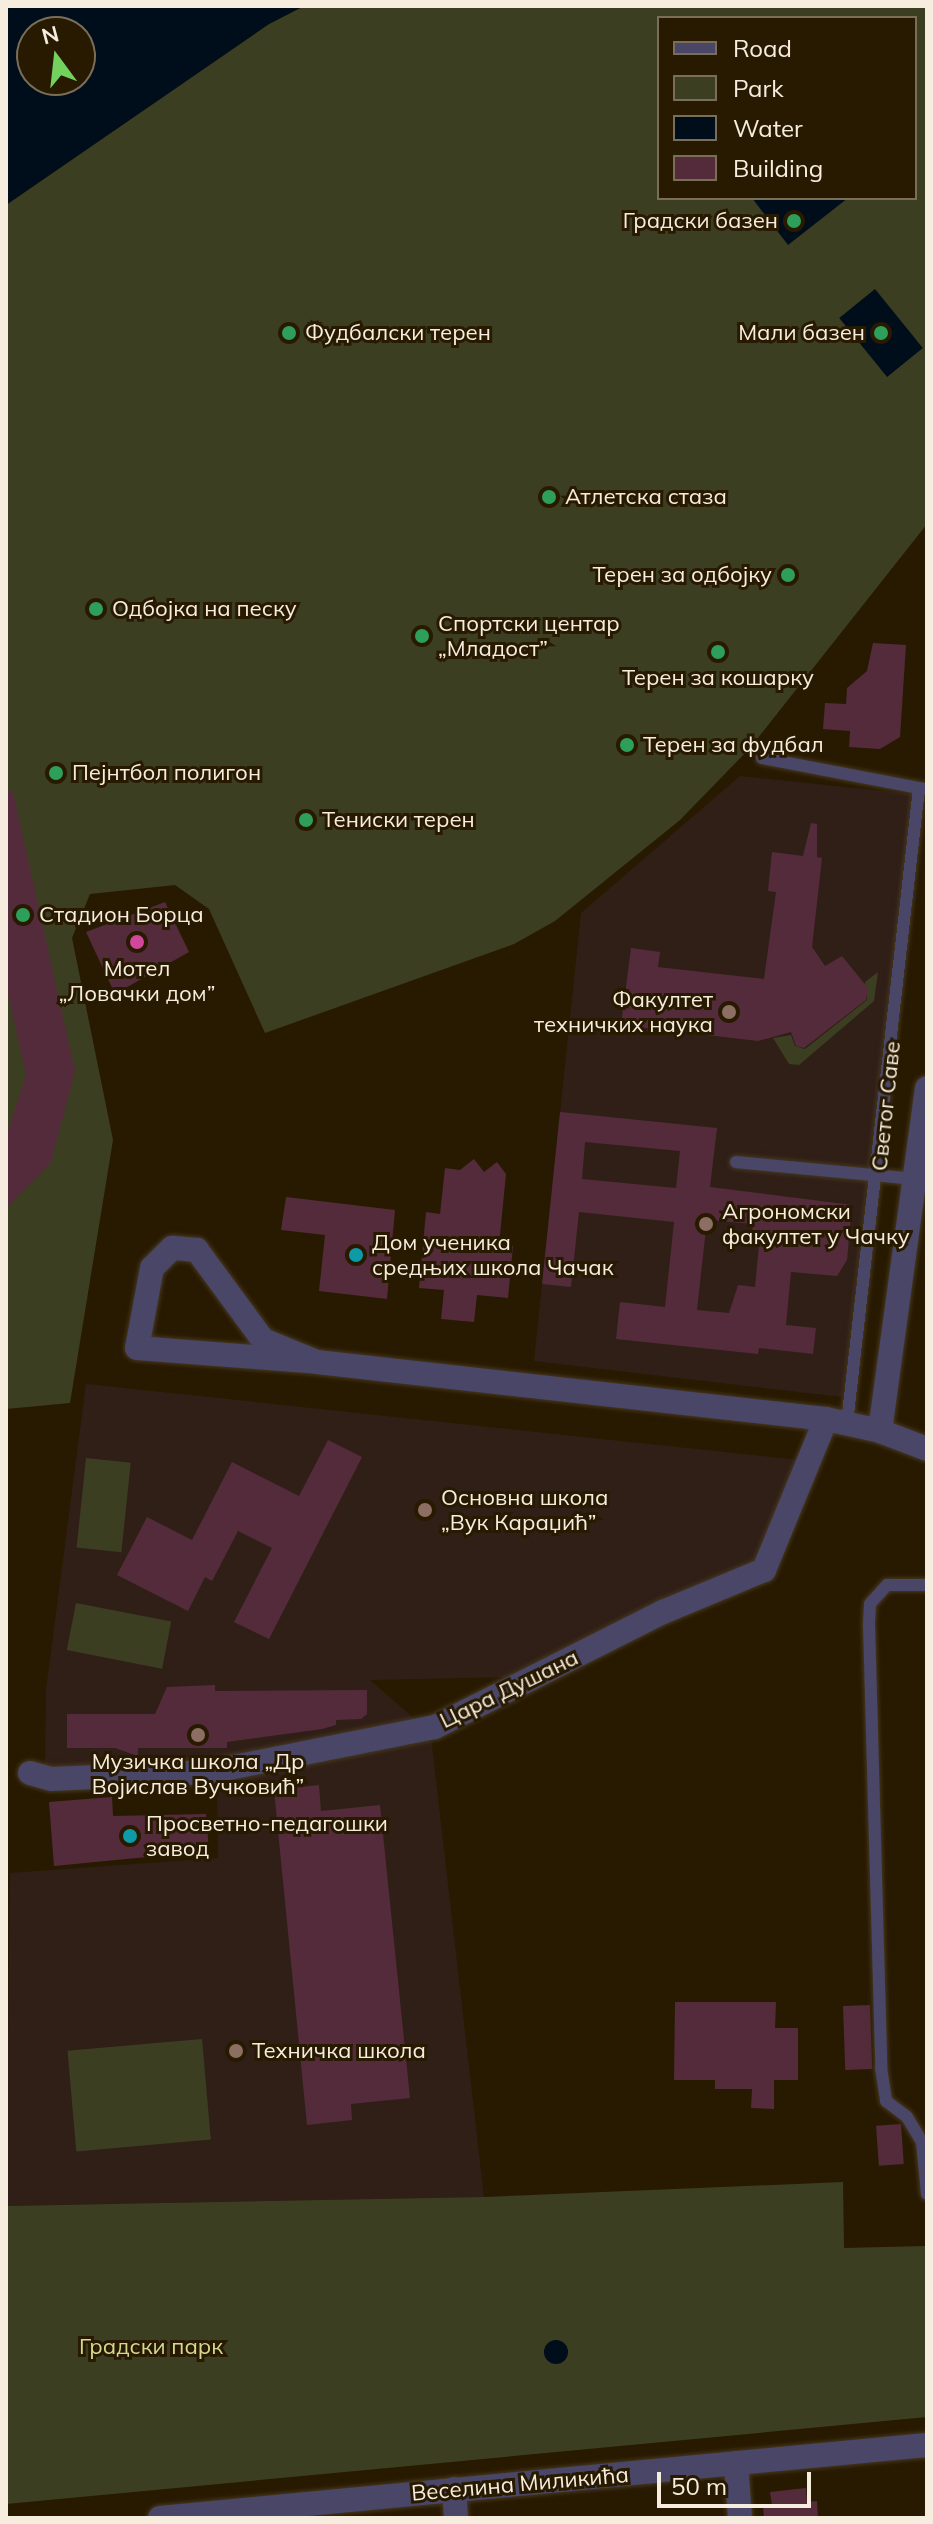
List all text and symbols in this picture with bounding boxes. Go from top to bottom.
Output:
north arrow [16,16,96,96]
legend [657,16,917,200]
text: N [39,19,62,50]
text: Road [733,33,792,63]
text: Park [733,73,784,103]
text: Water [733,113,803,143]
text: Building [733,153,823,183]
place label: Градски базен [623,208,778,234]
marker: Градски базен [785,212,803,230]
place label: Фудбалски терен [305,320,491,346]
place label: Мали базен [738,320,865,346]
marker: Фудбалски терен [280,324,298,342]
marker: Мали базен [872,324,890,342]
place label: Атлетска стаза [565,484,727,510]
marker: Атлетска стаза [540,488,558,506]
place label: Терен за одбојку [592,562,772,588]
marker: Терен за одбојку [779,566,797,584]
place label: Одбојка на песку [112,596,297,622]
marker: Одбојка на песку [87,600,105,618]
place label: Спортски центар „Младост” [438,610,620,662]
marker: Спортски центар „Младост” [413,627,431,645]
marker: Терен за кошарку [709,643,727,661]
place label: Терен за кошарку [622,665,814,691]
place label: Терен за фудбал [643,732,824,758]
marker: Терен за фудбал [618,736,636,754]
place label: Пејнтбол полигон [72,760,261,786]
marker: Пејнтбол полигон [47,764,65,782]
place label: Тениски терен [322,807,475,833]
marker: Тениски терен [297,811,315,829]
place label: Стадион Борца [39,902,204,928]
marker: Стадион Борца [14,906,32,924]
marker: Мотел „Ловачки дом” [128,933,146,951]
place label: Мотел „Ловачки дом” [59,955,215,1006]
place label: Факултет техничких наука [534,986,713,1038]
marker: Факултет техничких наука [720,1003,738,1021]
street label: Светог Саве [866,1040,906,1172]
place label: Агрономски факултет у Чачку [722,1198,910,1250]
marker: Агрономски факултет у Чачку [697,1215,715,1233]
place label: Дом ученика средњих школа Чачак [372,1229,614,1280]
marker: Дом ученика средњих школа Чачак [347,1246,365,1264]
place label: Основна школа „Вук Караџић” [441,1484,608,1536]
marker: Основна школа „Вук Караџић” [416,1501,434,1519]
street label: Цара Душана [435,1644,583,1734]
marker: Музичка школа „Др Војислав Вучковић” [189,1726,207,1744]
place label: Музичка школа „Др Војислав Вучковић” [92,1748,304,1800]
place label: Просветно-педагошки завод [146,1810,388,1862]
marker: Просветно-педагошки завод [121,1827,139,1845]
place label: Техничка школа [252,2038,426,2064]
marker: Техничка школа [227,2042,245,2060]
park label: Градски парк [79,2334,223,2360]
scale bar [661,2456,815,2506]
street label: Веселина Миликића [410,2461,630,2507]
text: 50 m [671,2471,727,2501]

